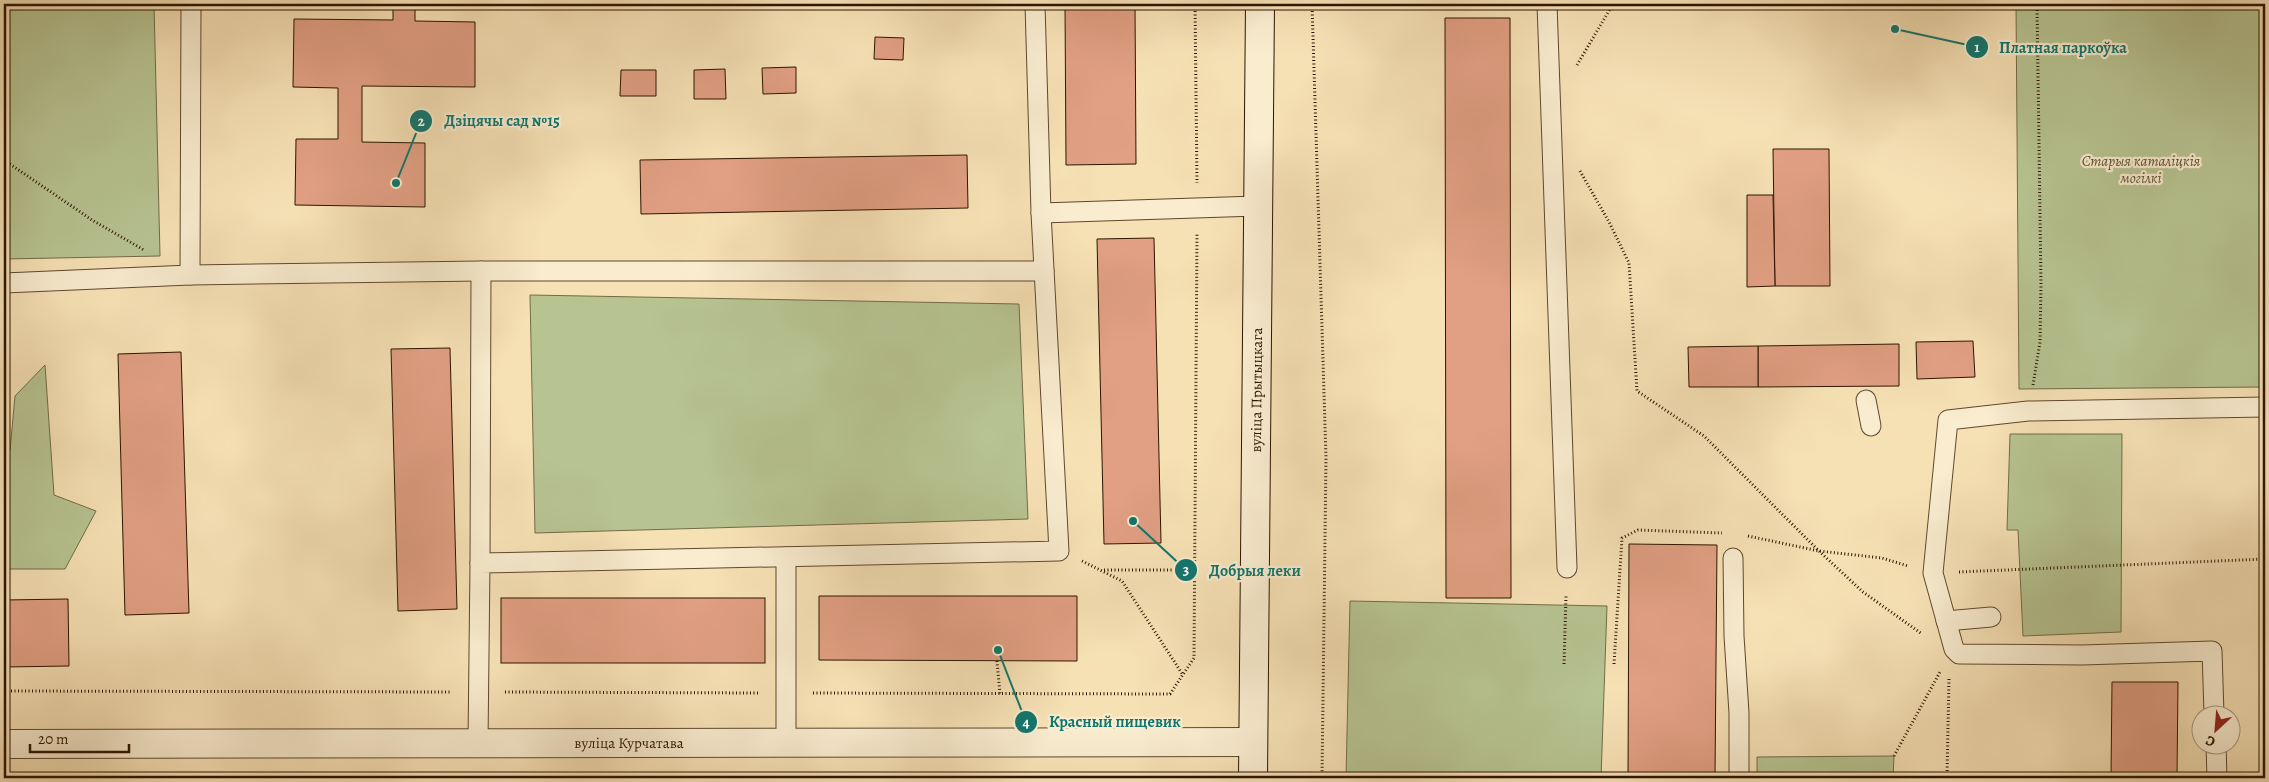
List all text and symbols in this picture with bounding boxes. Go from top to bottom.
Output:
callout: Платная паркоўка [1965,32,2137,63]
text: 1 [1974,37,1980,57]
text: Платная паркоўка [1999,37,2127,59]
callout: Дзіцячы сад №15 [409,105,569,136]
text: Дзіцячы сад №15 [444,110,560,132]
text: 2 [417,111,425,131]
park label: Старыя каталіцкія могілкі [2082,151,2201,188]
street label: вуліца Прытыцкага [1246,327,1267,453]
callout: Добрыя леки [1174,555,1311,586]
text: 3 [1183,560,1189,580]
text: Добрыя леки [1209,560,1301,582]
north arrow [2192,704,2242,754]
callout: Красный пищевик [1014,706,1191,737]
text: Красный пищевик [1049,711,1181,733]
text: 4 [1022,712,1030,732]
scale bar [30,722,129,754]
text: 20 m [38,729,69,749]
text: С [2202,731,2219,752]
street label: вуліца Курчатава [574,733,684,753]

